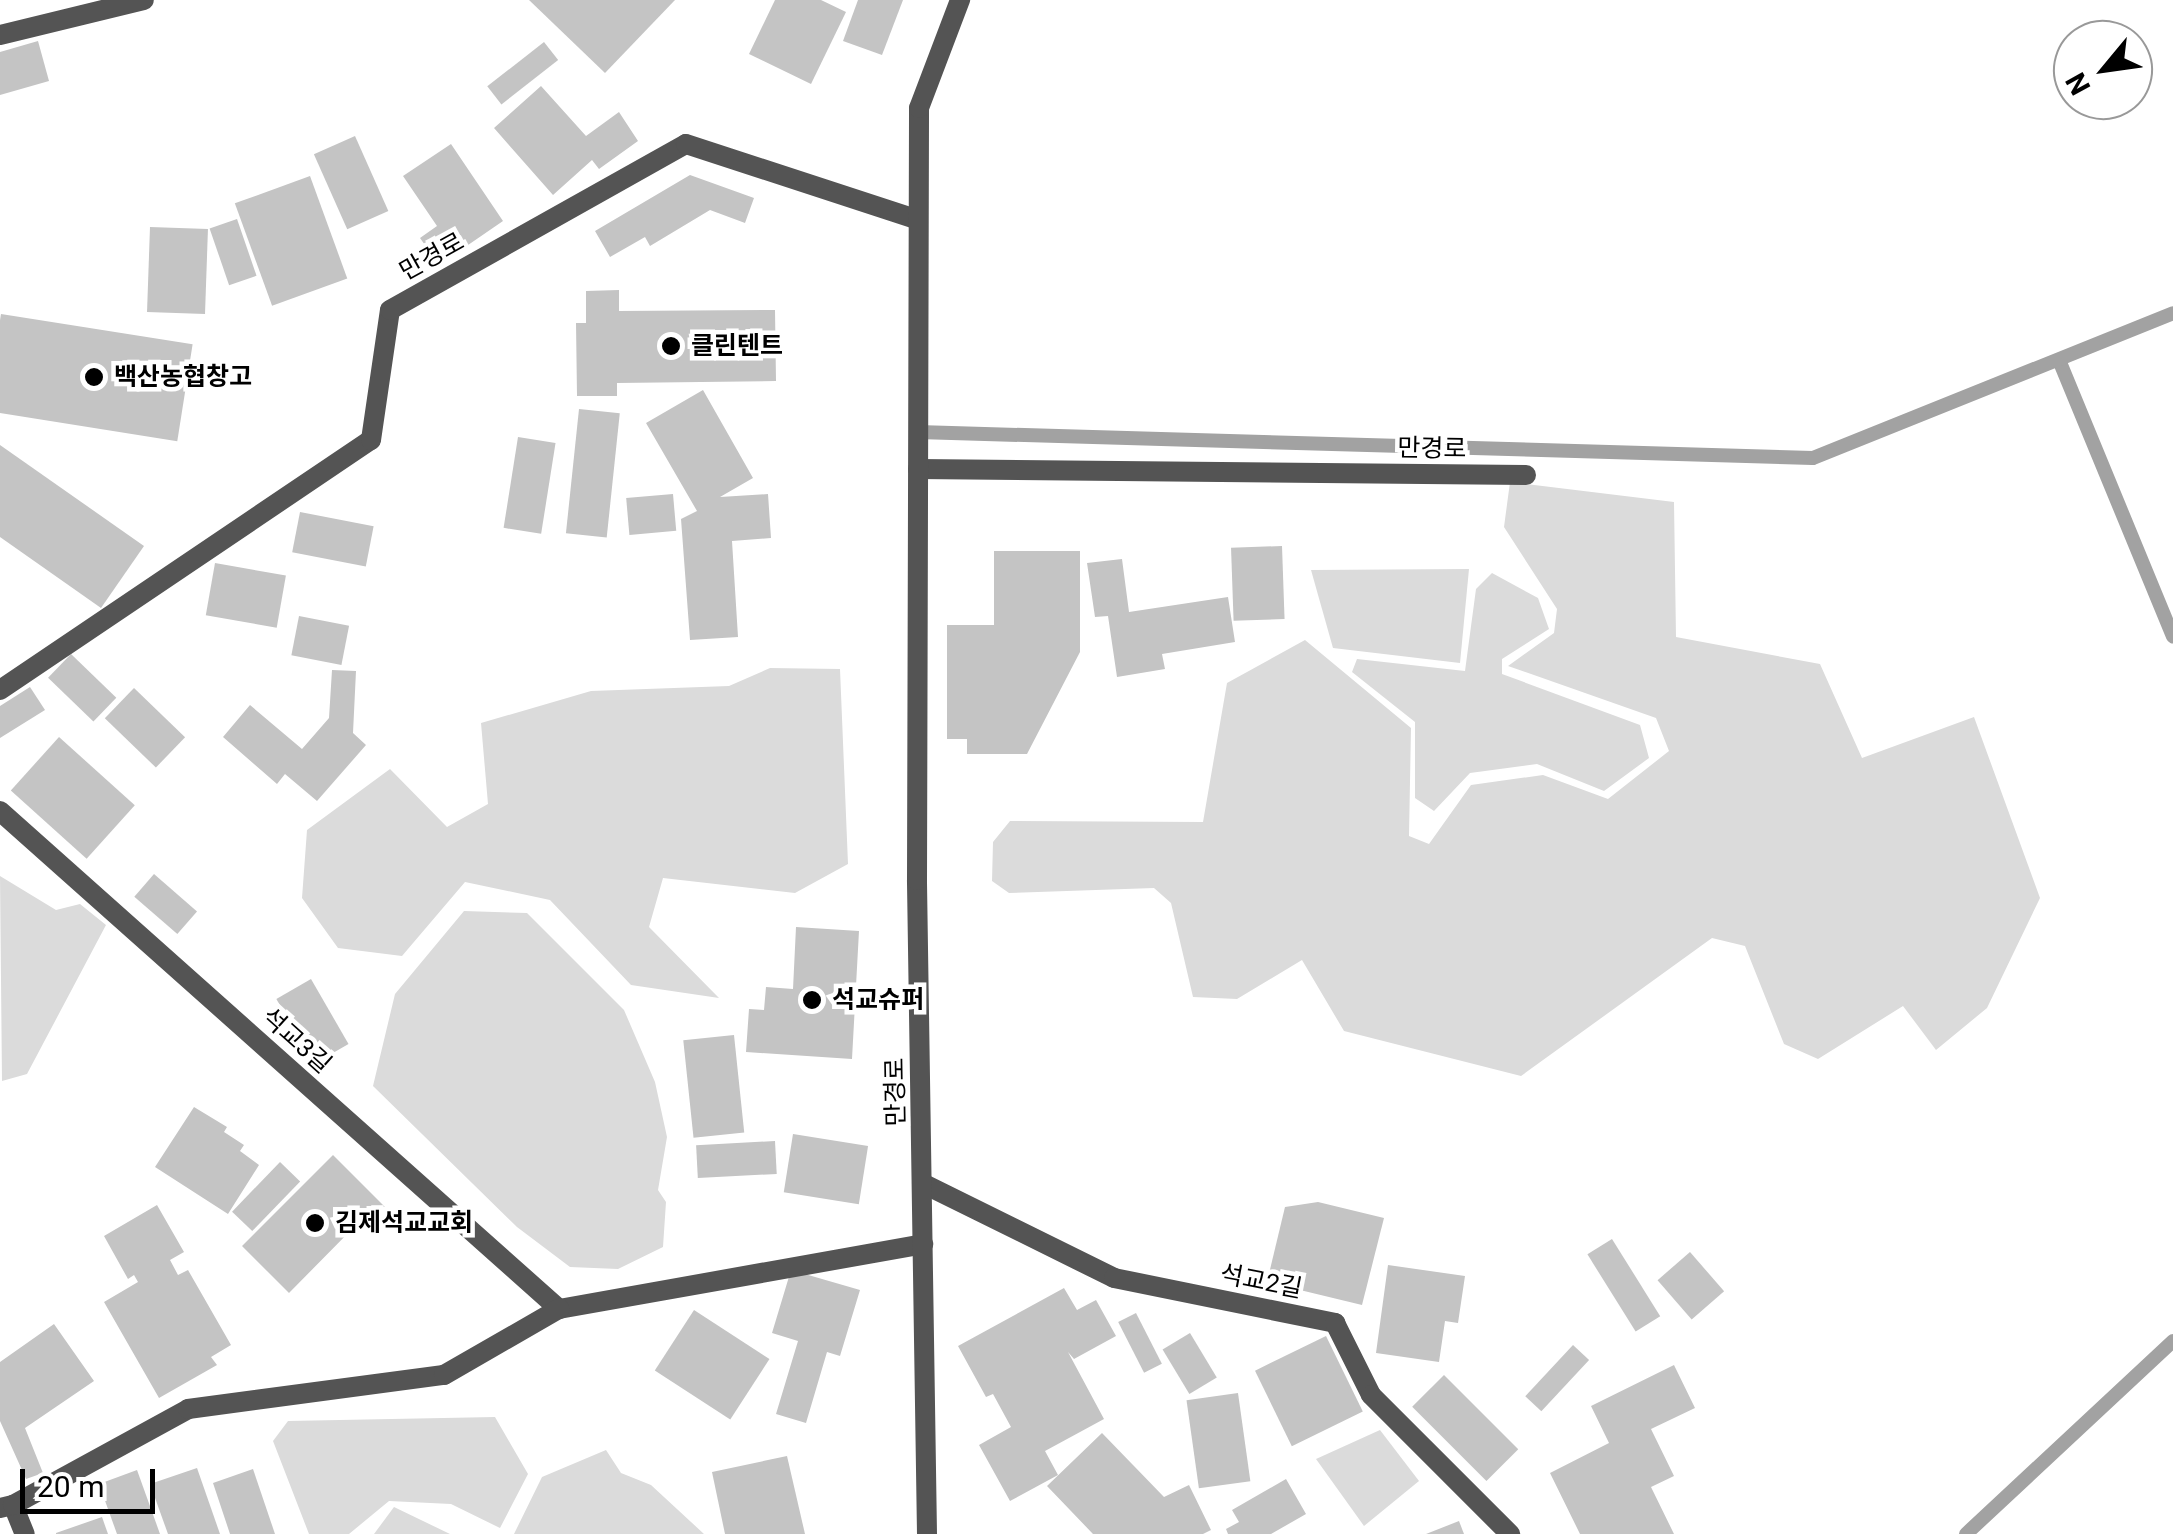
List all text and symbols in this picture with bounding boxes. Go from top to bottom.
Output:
north arrow [2053,20,2153,120]
text: N [2059,67,2097,100]
street label: 만경로 [395,227,469,287]
place label: 클린텐트 [691,331,783,361]
marker: 클린텐트 [660,335,682,357]
place label: 백산농협창고 [114,362,252,392]
marker: 백산농협창고 [83,366,105,388]
street label: 만경로 [1397,433,1467,465]
place label: 석교슈퍼 [832,985,924,1015]
marker: 석교슈퍼 [801,989,823,1011]
street label: 석교3길 [255,1002,337,1080]
street label: 만경로 [880,1057,912,1127]
place label: 김제석교교회 [335,1208,473,1238]
marker: 김제석교교회 [304,1212,326,1234]
street label: 석교2길 [1217,1259,1305,1305]
scale bar [25,1449,160,1511]
text: 20 m [37,1469,104,1504]

